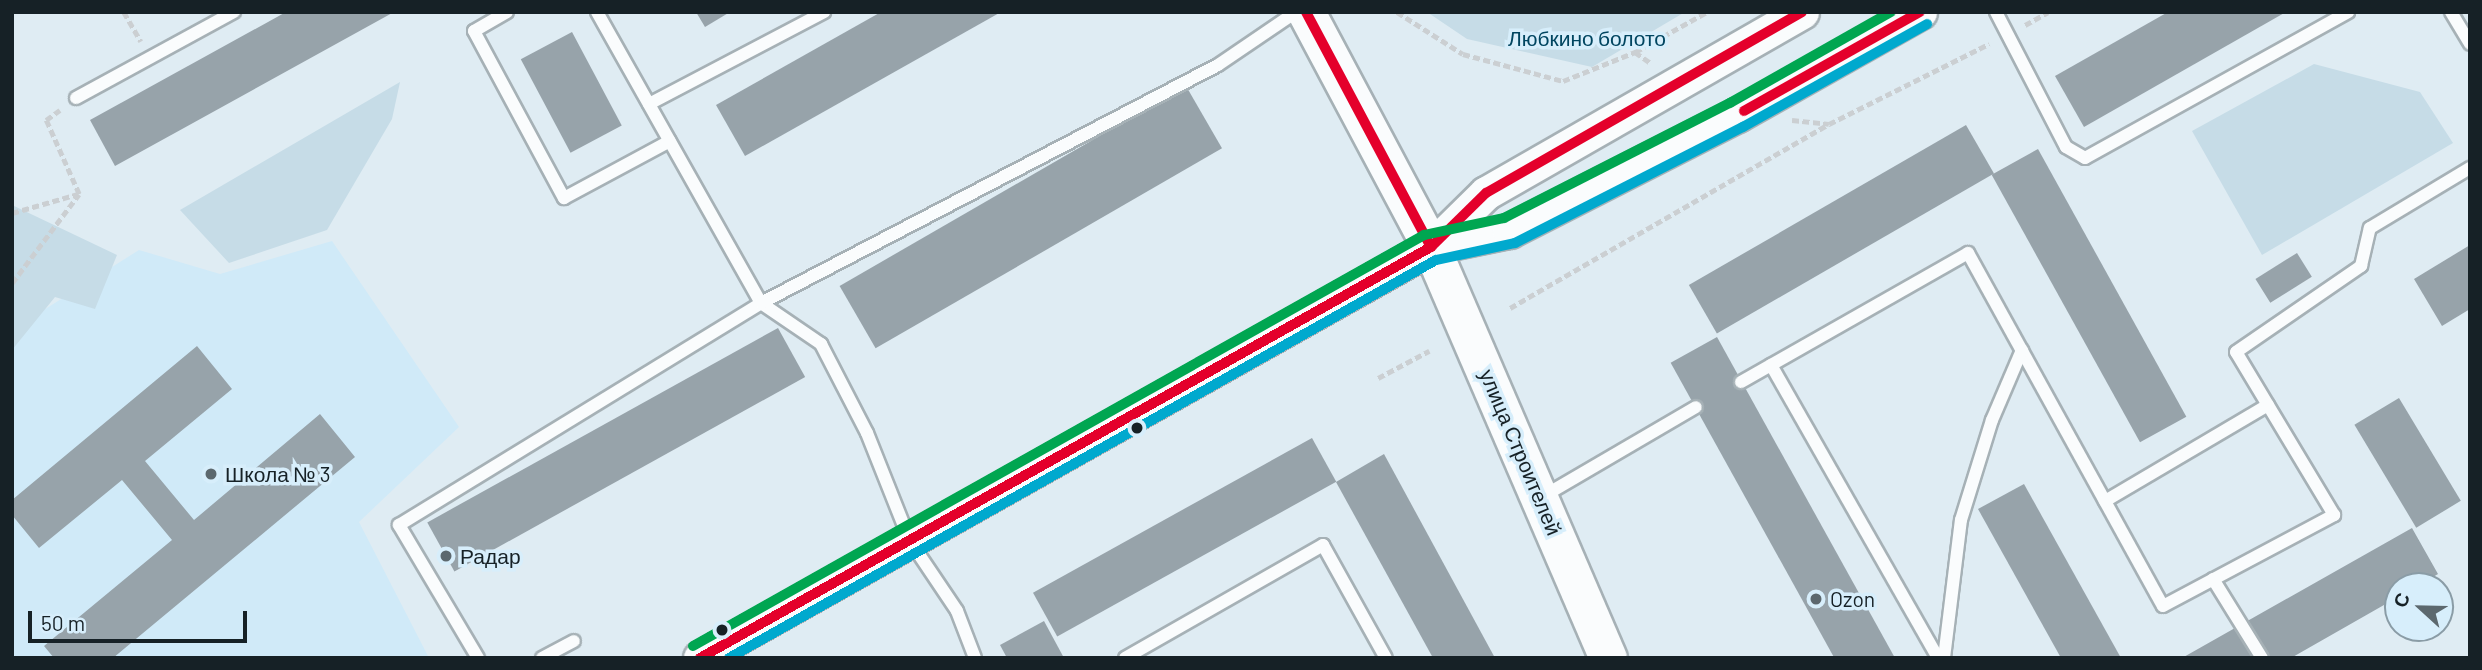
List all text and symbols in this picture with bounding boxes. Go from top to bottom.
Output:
park label: Любкино болото [1508,25,1666,51]
street label: улица Строителей [1475,365,1567,539]
unlabelled marker [1130,421,1144,435]
place label: Школа № 3 [225,461,331,487]
marker: Школа № 3 [203,466,219,482]
place label: Радар [460,543,521,569]
marker: Радар [438,548,454,564]
north arrow [2384,572,2454,642]
place label: Ozon [1830,586,1875,612]
text: С [2388,589,2414,610]
marker: Ozon [1808,591,1824,607]
scale bar [32,596,250,640]
text: 50 m [41,610,85,635]
unlabelled marker [715,623,729,637]

